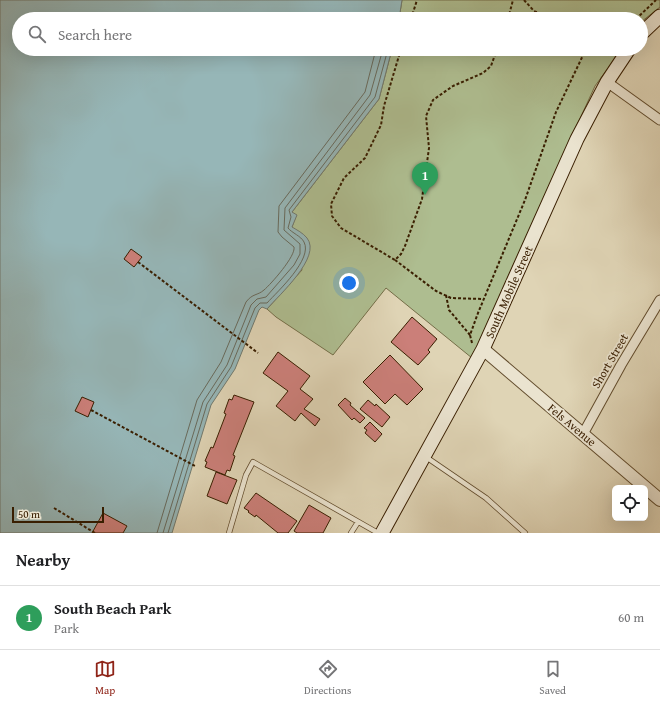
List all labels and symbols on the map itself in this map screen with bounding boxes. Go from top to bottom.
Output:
pin: 1 [412,162,438,195]
street label: South Mobile Street [481,242,537,341]
your location [339,273,359,293]
street label: Short Street [587,329,633,391]
street label: Fels Avenue [544,399,601,450]
scale bar [12,505,104,524]

